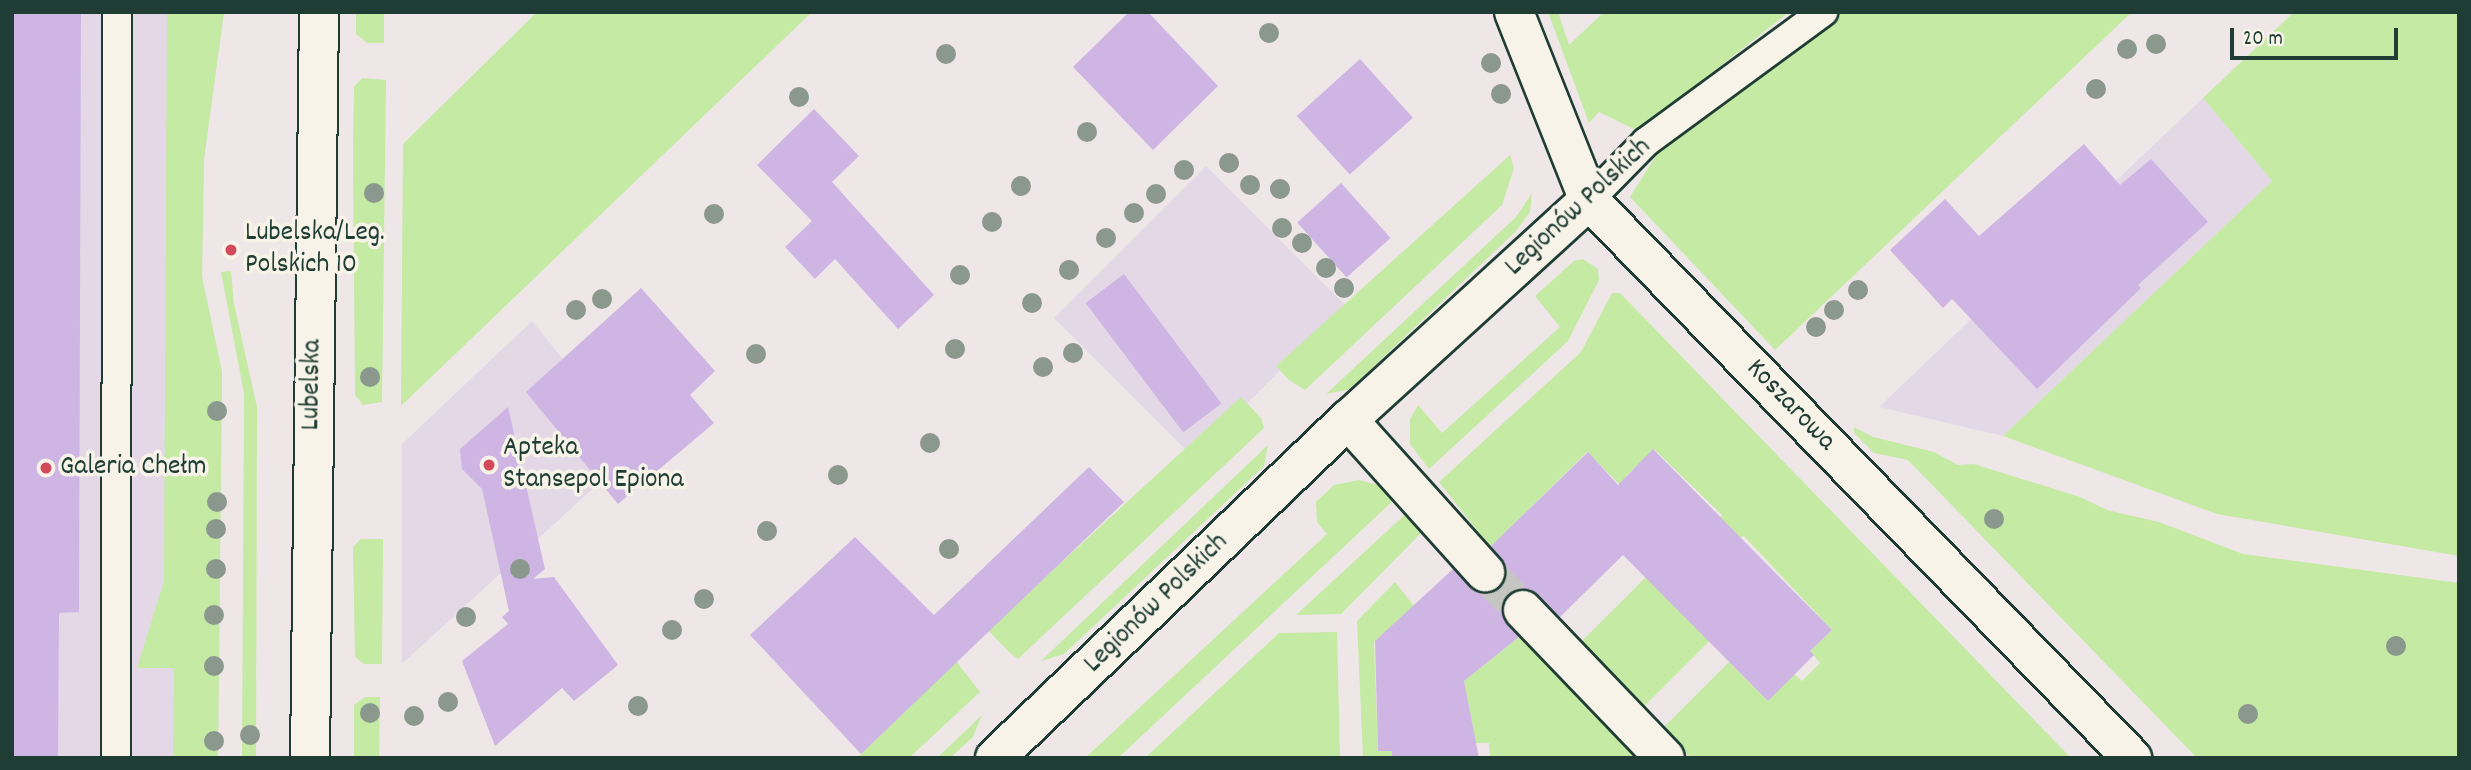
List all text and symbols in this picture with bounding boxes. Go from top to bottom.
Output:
scale bar [2233,14,2401,58]
text: 20 m [2243,25,2283,55]
street label: Legionów Polskich [1499,132,1659,284]
place label: Lubelska/Leg. Polskich 10 [245,217,385,283]
marker: Lubelska/Leg. Polskich 10 [223,242,239,258]
street label: Lubelska [295,339,331,431]
street label: Koszarowa [1738,353,1842,459]
place label: Apteka Stansepol Epiona [503,432,684,498]
place label: Galeria Chełm [60,451,207,485]
marker: Apteka Stansepol Epiona [481,457,497,473]
marker: Galeria Chełm [38,460,54,476]
street label: Legionów Polskich [1078,527,1236,681]

